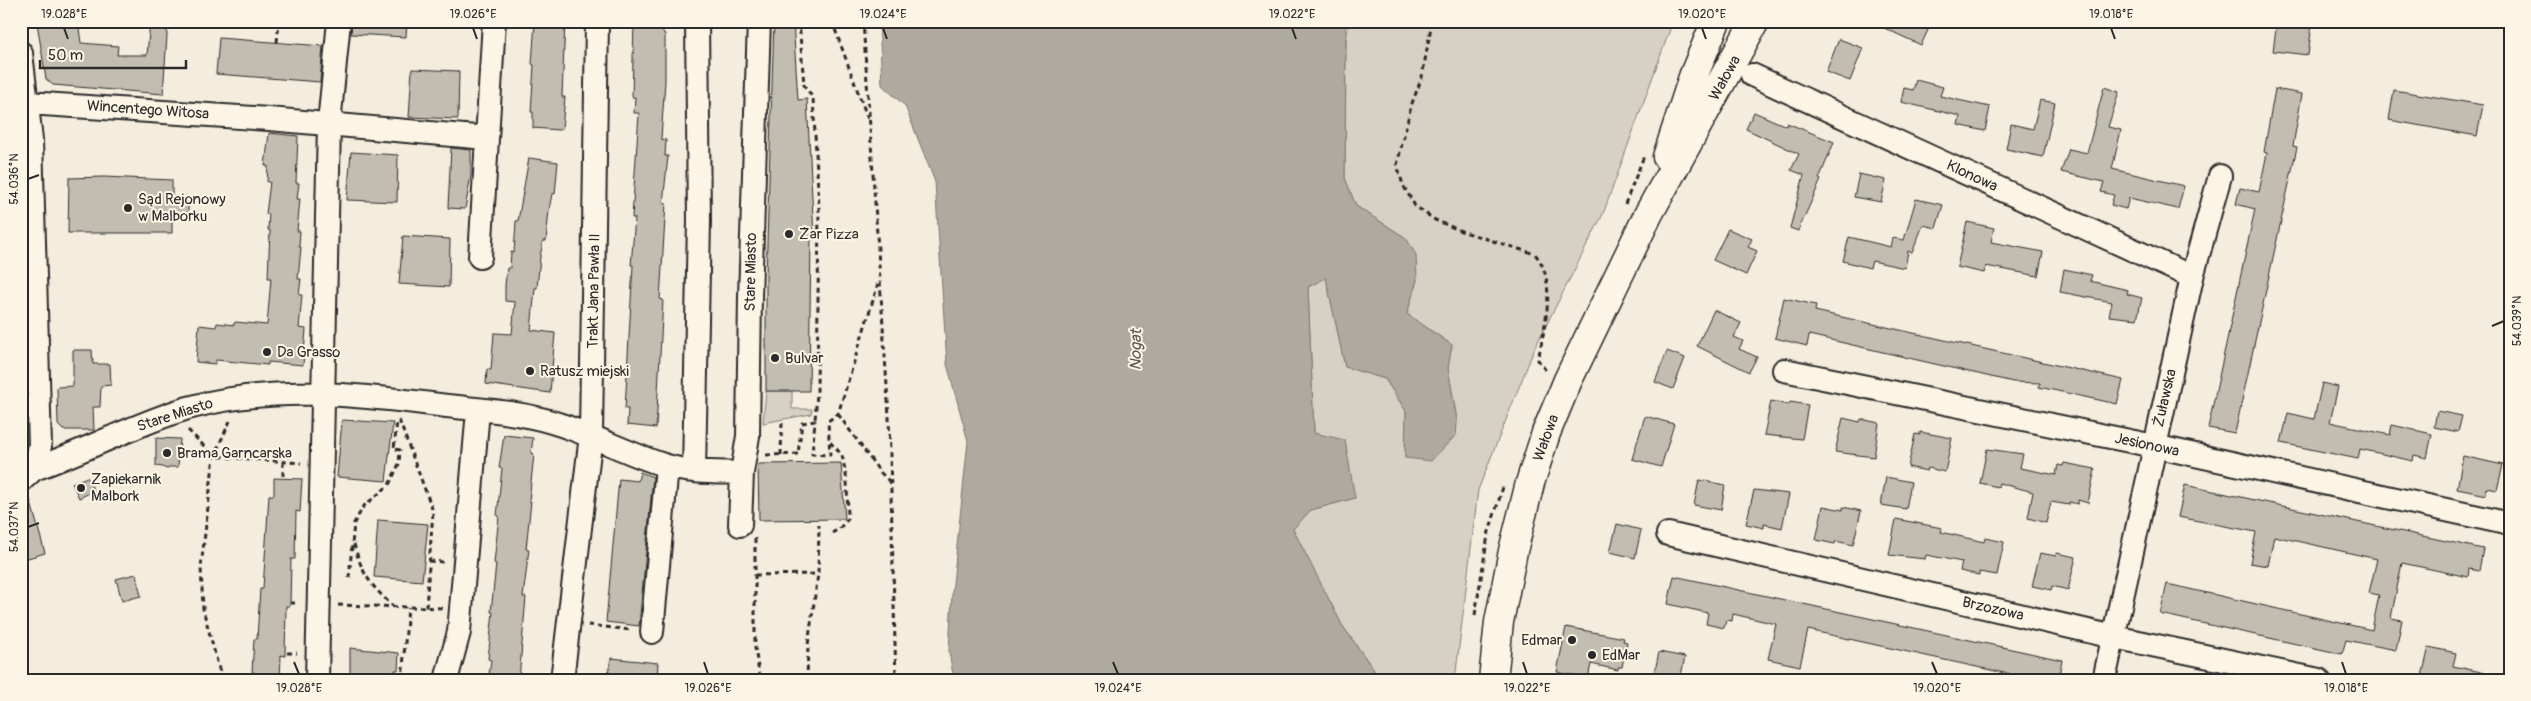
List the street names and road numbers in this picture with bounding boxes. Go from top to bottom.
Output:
street label: Wałowa [1705,52,1745,104]
street label: Wincentego Witosa [86,96,210,124]
street label: Klonowa [1943,156,2001,196]
street label: Stare Miasto [741,232,761,312]
street label: Trakt Jana Pawła II [583,233,605,349]
street label: Żuławska [2149,367,2181,429]
street label: Stare Miasto [135,394,215,436]
street label: Wałowa [1529,412,1563,464]
street label: Jesionowa [2113,429,2181,461]
street label: Brzozowa [1960,593,2026,625]

